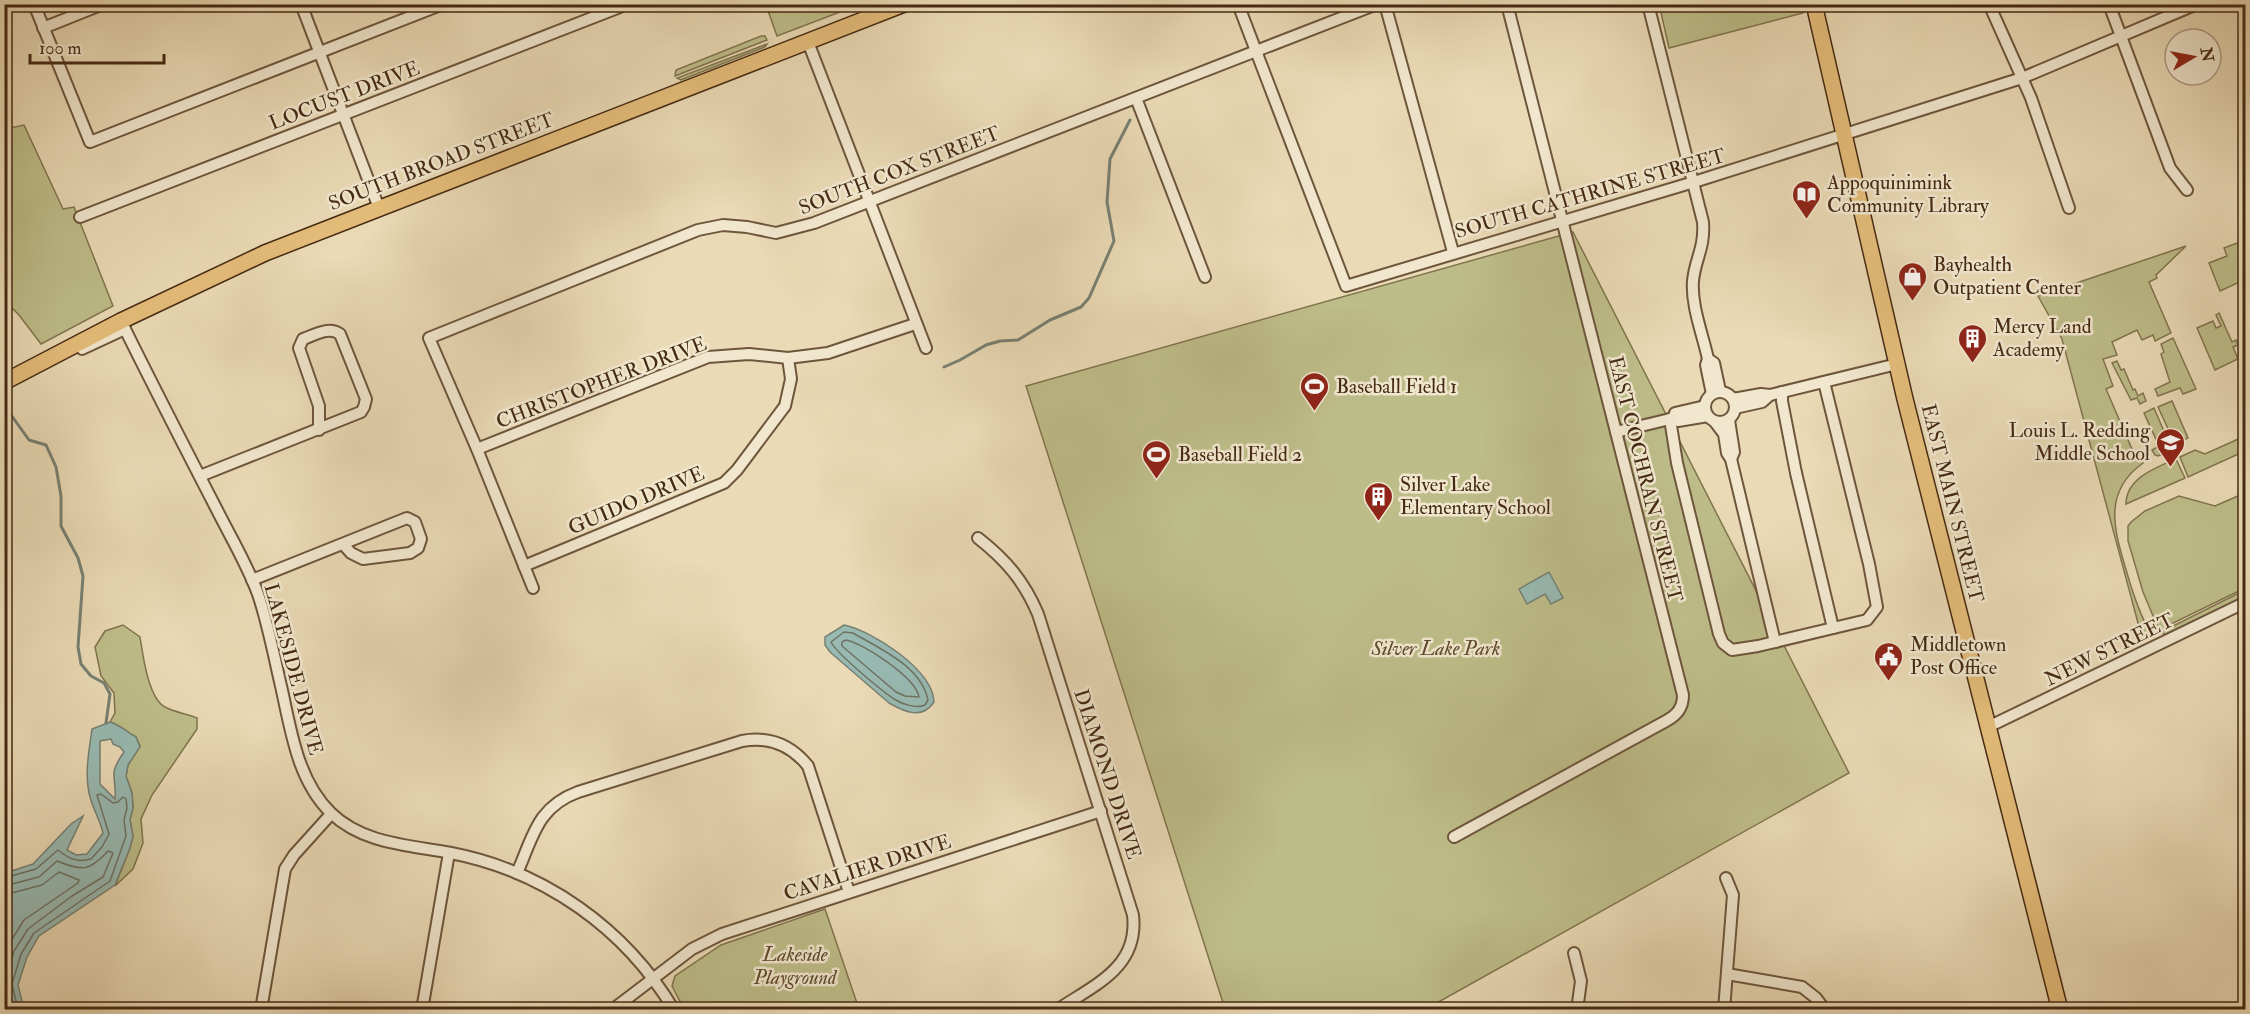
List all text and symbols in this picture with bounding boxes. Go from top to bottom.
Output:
scale bar [30,27,164,65]
north arrow [2163,27,2223,87]
text: 100 m [39,37,82,60]
text: N [2196,45,2218,64]
street label: LOCUST DRIVE [265,55,423,136]
street label: SOUTH BROAD STREET [325,107,558,216]
street label: SOUTH COX STREET [795,121,1003,220]
street label: SOUTH CATHRINE STREET [1452,143,1728,244]
place label: Appoquinimink Community Library [1826,170,1990,218]
library icon: Appoquinimink Community Library [1790,178,1822,220]
place label: Bayhealth Outpatient Center [1933,252,2081,301]
shop icon: Bayhealth Outpatient Center [1896,260,1928,302]
place label: Mercy Land Academy [1992,314,2092,362]
building icon: Mercy Land Academy [1956,322,1988,364]
street label: CHRISTOPHER DRIVE [492,331,710,434]
street label: EAST COCHRAN STREET [1603,354,1688,605]
sports icon: Baseball Field 1 [1299,370,1331,412]
place label: Baseball Field 1 [1336,374,1457,399]
street label: EAST MAIN STREET [1916,401,1989,605]
place label: Louis L. Redding Middle School [2009,418,2151,466]
school or university icon: Louis L. Redding Middle School [2155,426,2187,468]
sports icon: Baseball Field 2 [1141,438,1173,480]
place label: Baseball Field 2 [1178,442,1302,467]
street label: GUIDO DRIVE [564,461,708,540]
place label: Silver Lake Elementary School [1400,472,1551,520]
building icon: Silver Lake Elementary School [1363,480,1395,522]
street label: LAKESIDE DRIVE [259,581,328,758]
street label: NEW STREET [2040,607,2178,692]
place label: Middletown Post Office [1910,632,2006,680]
park label: Silver Lake Park [1371,636,1500,661]
public building icon: Middletown Post Office [1873,640,1905,682]
street label: DIAMOND DRIVE [1068,686,1147,862]
street label: CAVALIER DRIVE [780,829,954,906]
park label: Lakeside Playground [753,942,838,990]

